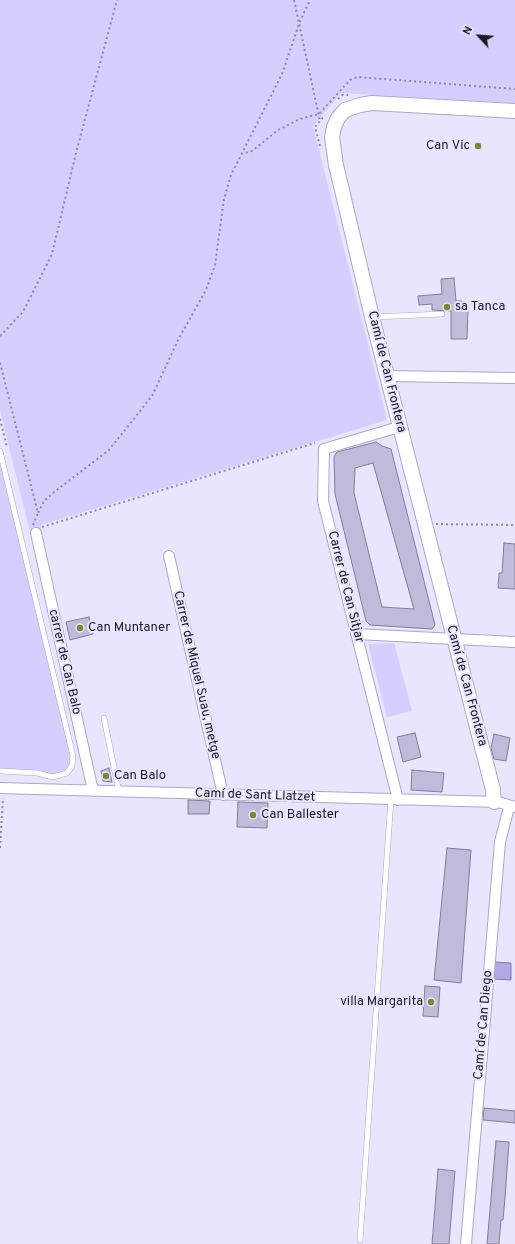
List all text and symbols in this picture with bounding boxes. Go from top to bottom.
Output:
north arrow [459,16,499,56]
text: N [460,24,476,37]
place label: Can Vic [426,138,470,154]
marker: Can Vic [473,141,483,151]
place label: sa Tanca [455,299,505,315]
marker: sa Tanca [442,302,452,312]
street label: Camí de Can Frontera [363,310,409,434]
street label: Carrer de Can Sitjar [324,529,366,645]
street label: Carrer de Miquel Suau, metge [169,589,223,761]
street label: carrer de Can Balo [44,608,84,716]
place label: Can Muntaner [88,620,170,636]
marker: Can Muntaner [75,623,85,633]
street label: Camí de Can Frontera [442,624,490,748]
place label: Can Balo [114,768,166,784]
marker: Can Balo [101,771,111,781]
street label: Camí de Sant Llatzet [195,786,315,806]
place label: Can Ballester [261,807,339,823]
marker: Can Ballester [248,810,258,820]
street label: Camí de Can Diego [471,970,497,1080]
place label: villa Margarita [340,994,423,1010]
marker: villa Margarita [426,997,436,1007]

